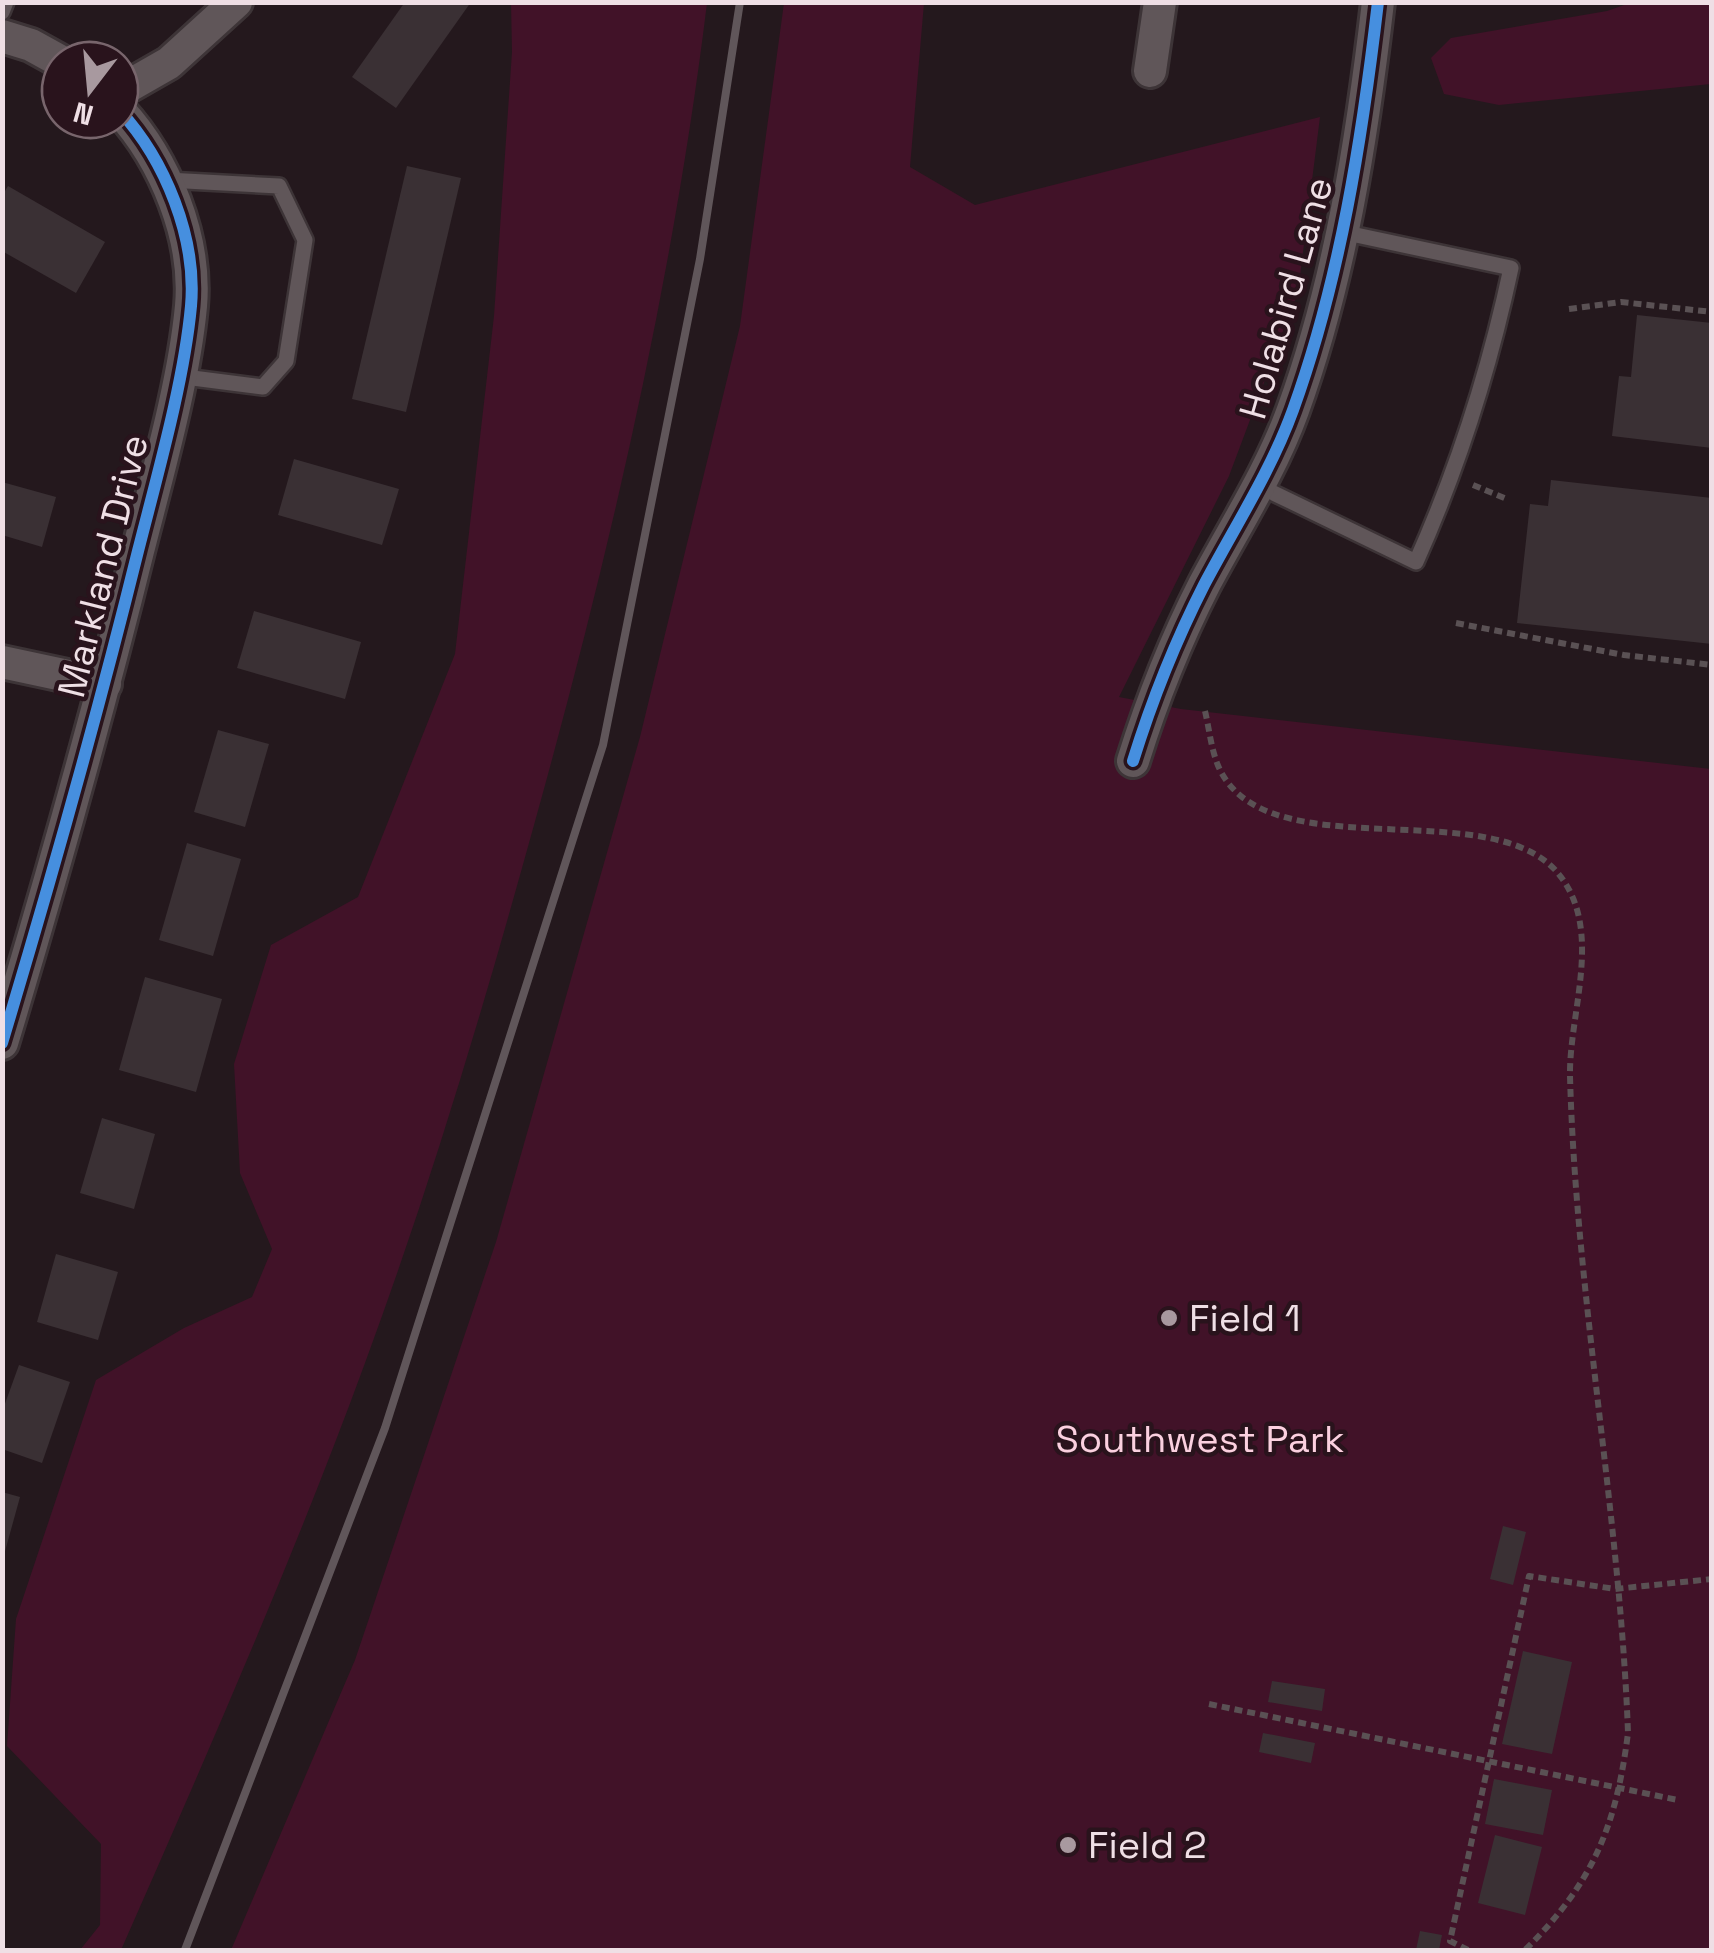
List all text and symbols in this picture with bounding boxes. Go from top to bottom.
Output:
north arrow [40,40,140,140]
text: N [69,94,97,134]
street label: Holabird Lane [1229,171,1343,425]
street label: Markland Drive [47,430,159,702]
place label: Field 1 [1189,1294,1301,1342]
marker: Field 1 [1158,1307,1180,1329]
park label: Southwest Park [1055,1415,1345,1463]
place label: Field 2 [1088,1821,1207,1869]
marker: Field 2 [1057,1834,1079,1856]

